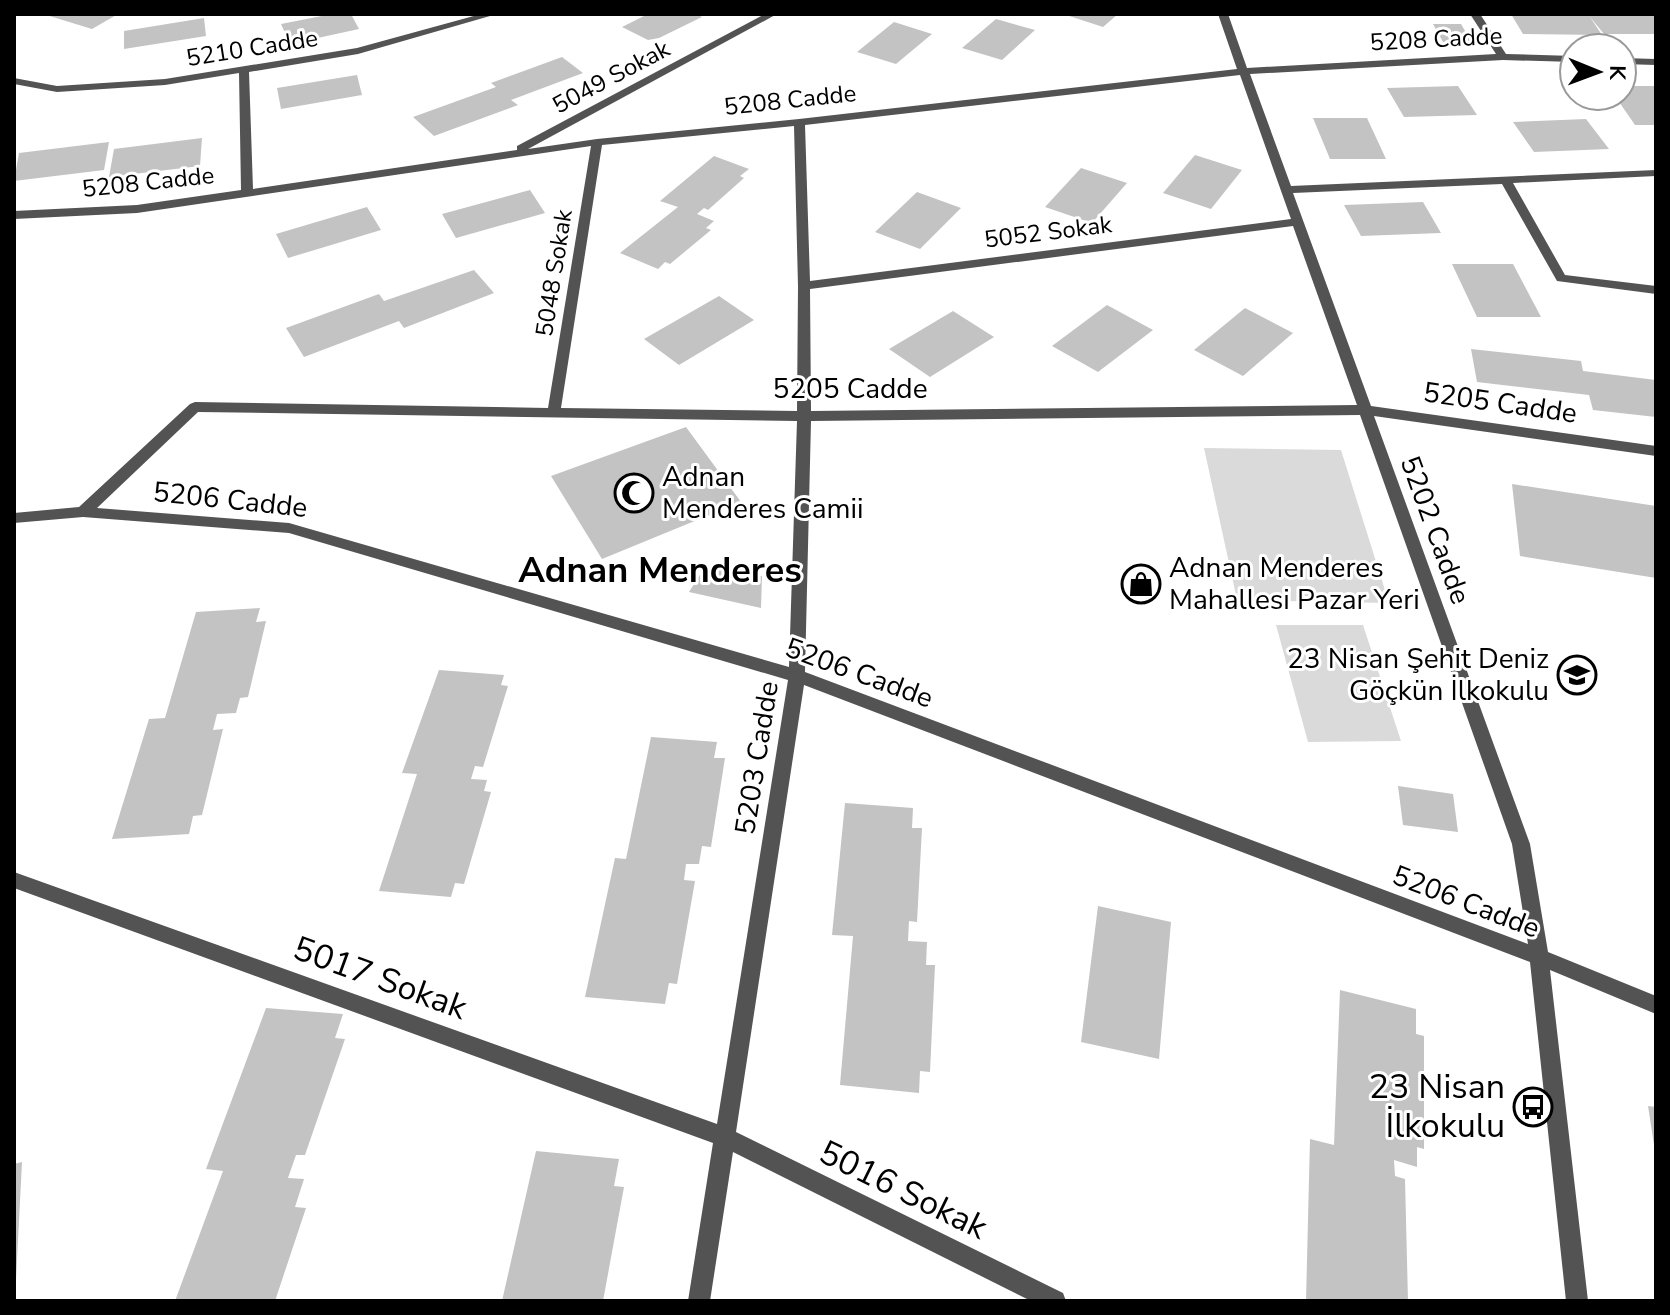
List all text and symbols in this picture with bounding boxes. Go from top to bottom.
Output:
street label: 5208 Cadde [1369,20,1503,58]
street label: 5210 Cadde [184,22,320,74]
street label: 5049 Sokak [547,32,676,121]
north arrow [1558,32,1638,112]
text: K [1602,65,1632,81]
street label: 5208 Cadde [722,77,858,123]
street label: 5208 Cadde [80,159,216,205]
street label: 5048 Sokak [528,206,580,339]
street label: 5052 Sokak [982,208,1115,256]
street label: 5205 Cadde [772,370,928,408]
street label: 5205 Cadde [1421,373,1579,433]
street label: 5202 Cadde [1391,451,1479,609]
place label: Adnan Menderes Camii [662,458,864,528]
mosque icon: Adnan Menderes Camii [613,472,655,514]
street label: 5206 Cadde [151,473,309,527]
district label: Adnan Menderes [518,546,802,595]
place label: Adnan Menderes Mahallesi Pazar Yeri [1169,549,1420,619]
shop icon: Adnan Menderes Mahallesi Pazar Yeri [1120,563,1162,605]
street label: 5206 Cadde [780,629,938,717]
place label: 23 Nisan Şehit Deniz Göçkün İlkokulu [1287,640,1549,710]
school or university icon: 23 Nisan Şehit Deniz Göçkün İlkokulu [1556,654,1598,696]
street label: 5203 Cadde [726,678,788,838]
street label: 5206 Cadde [1387,856,1545,948]
street label: 5017 Sokak [287,925,474,1031]
place label: 23 Nisan İlkokulu [1369,1064,1505,1149]
bus stop icon: 23 Nisan İlkokulu [1512,1086,1554,1128]
street label: 5016 Sokak [811,1129,996,1251]

